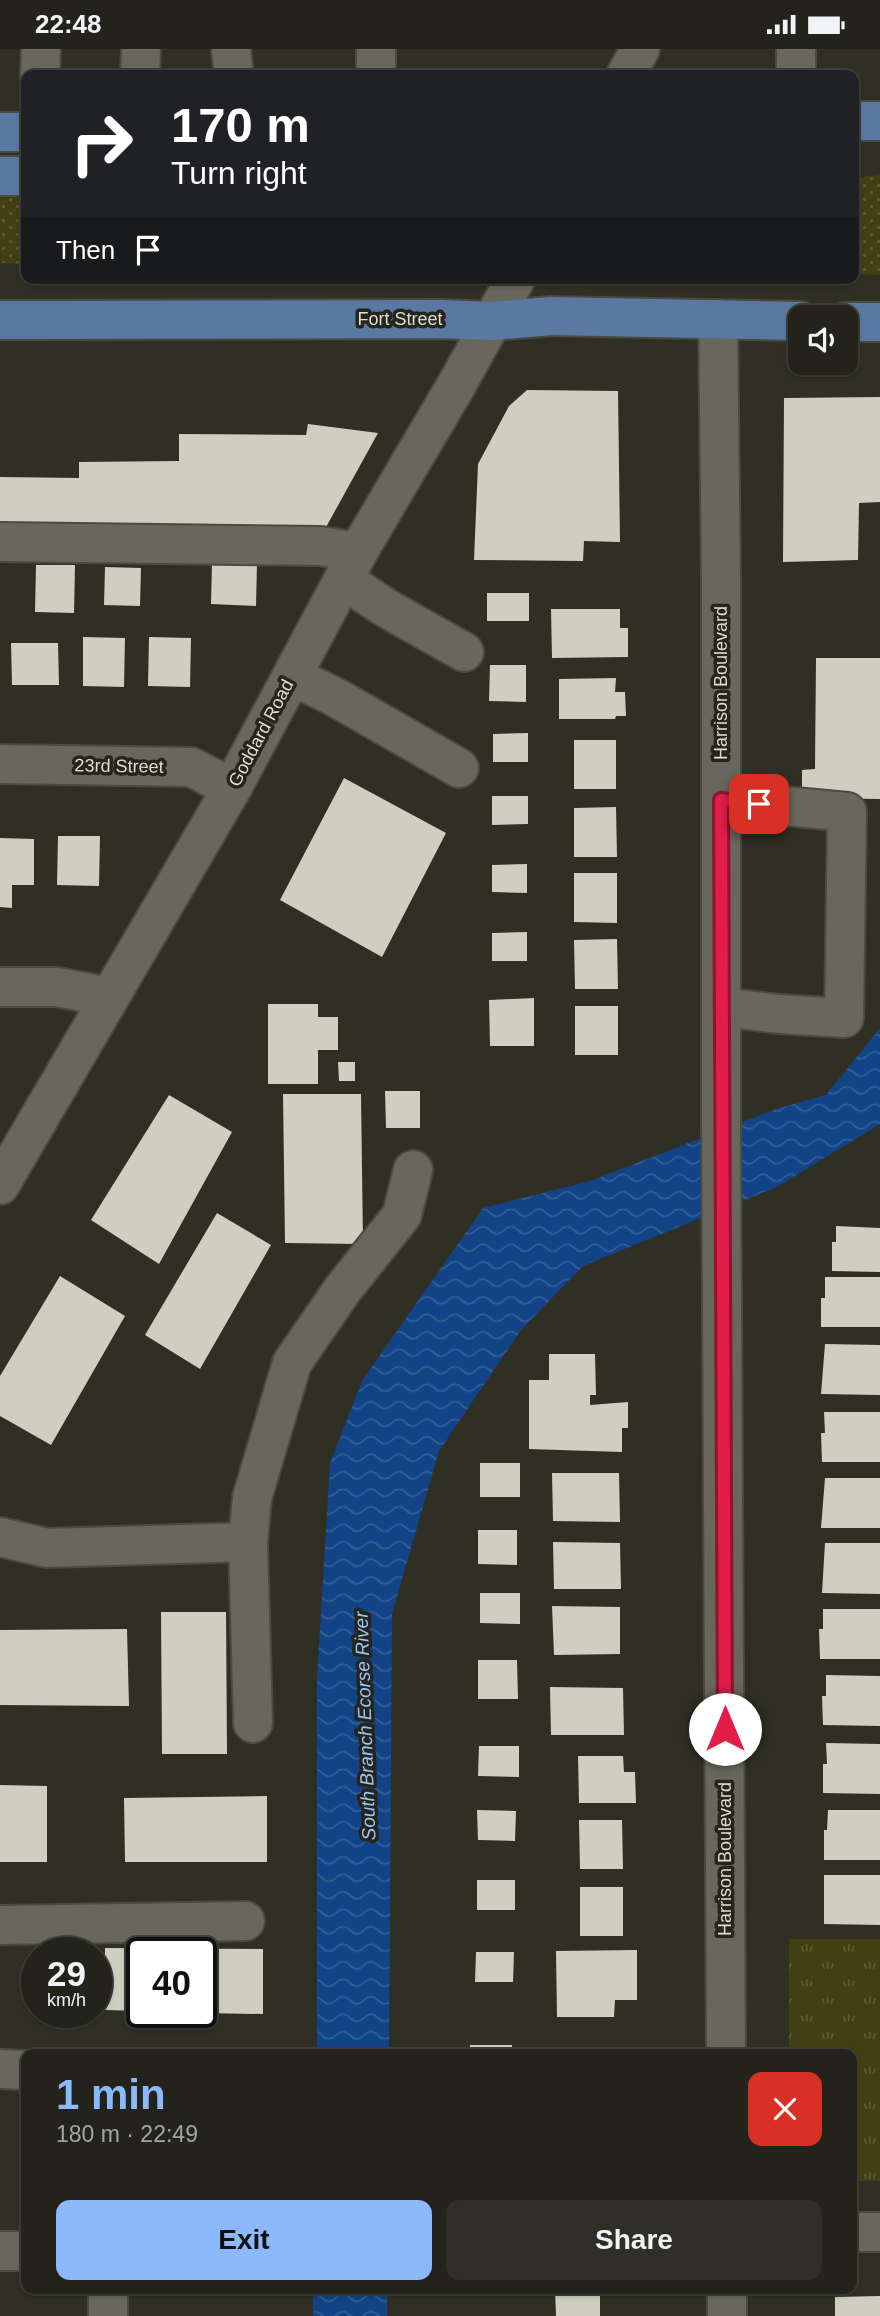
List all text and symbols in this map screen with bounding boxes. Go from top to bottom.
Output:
text: 22:48 [35,9,102,39]
icon: right [56,98,147,189]
text: 170 m [171,98,310,152]
text: Turn right [171,155,307,191]
icon: arrive [129,231,167,269]
text: Then [56,235,115,265]
map controls [788,305,858,375]
button: sound [788,305,858,375]
street label: Fort Street [357,309,443,329]
street label: Harrison Boulevard [711,606,731,760]
street label: Goddard Road [224,676,298,790]
street label: 23rd Street [74,755,164,777]
pin [729,774,789,834]
icon: arrive [740,785,778,823]
water label: South Branch Ecorse River [350,1610,379,1841]
position arrow [688,1692,762,1766]
street label: Harrison Boulevard [715,1782,735,1936]
speed limit sign: 40 [126,1937,217,2028]
text: 29 [47,1954,86,1993]
text: km/h [47,1990,86,2010]
text: 1 min [56,2071,166,2118]
button: close [748,2072,822,2146]
text: 180 m · 22:49 [56,2121,198,2147]
button: Exit [56,2200,432,2280]
button: Share [446,2200,822,2280]

